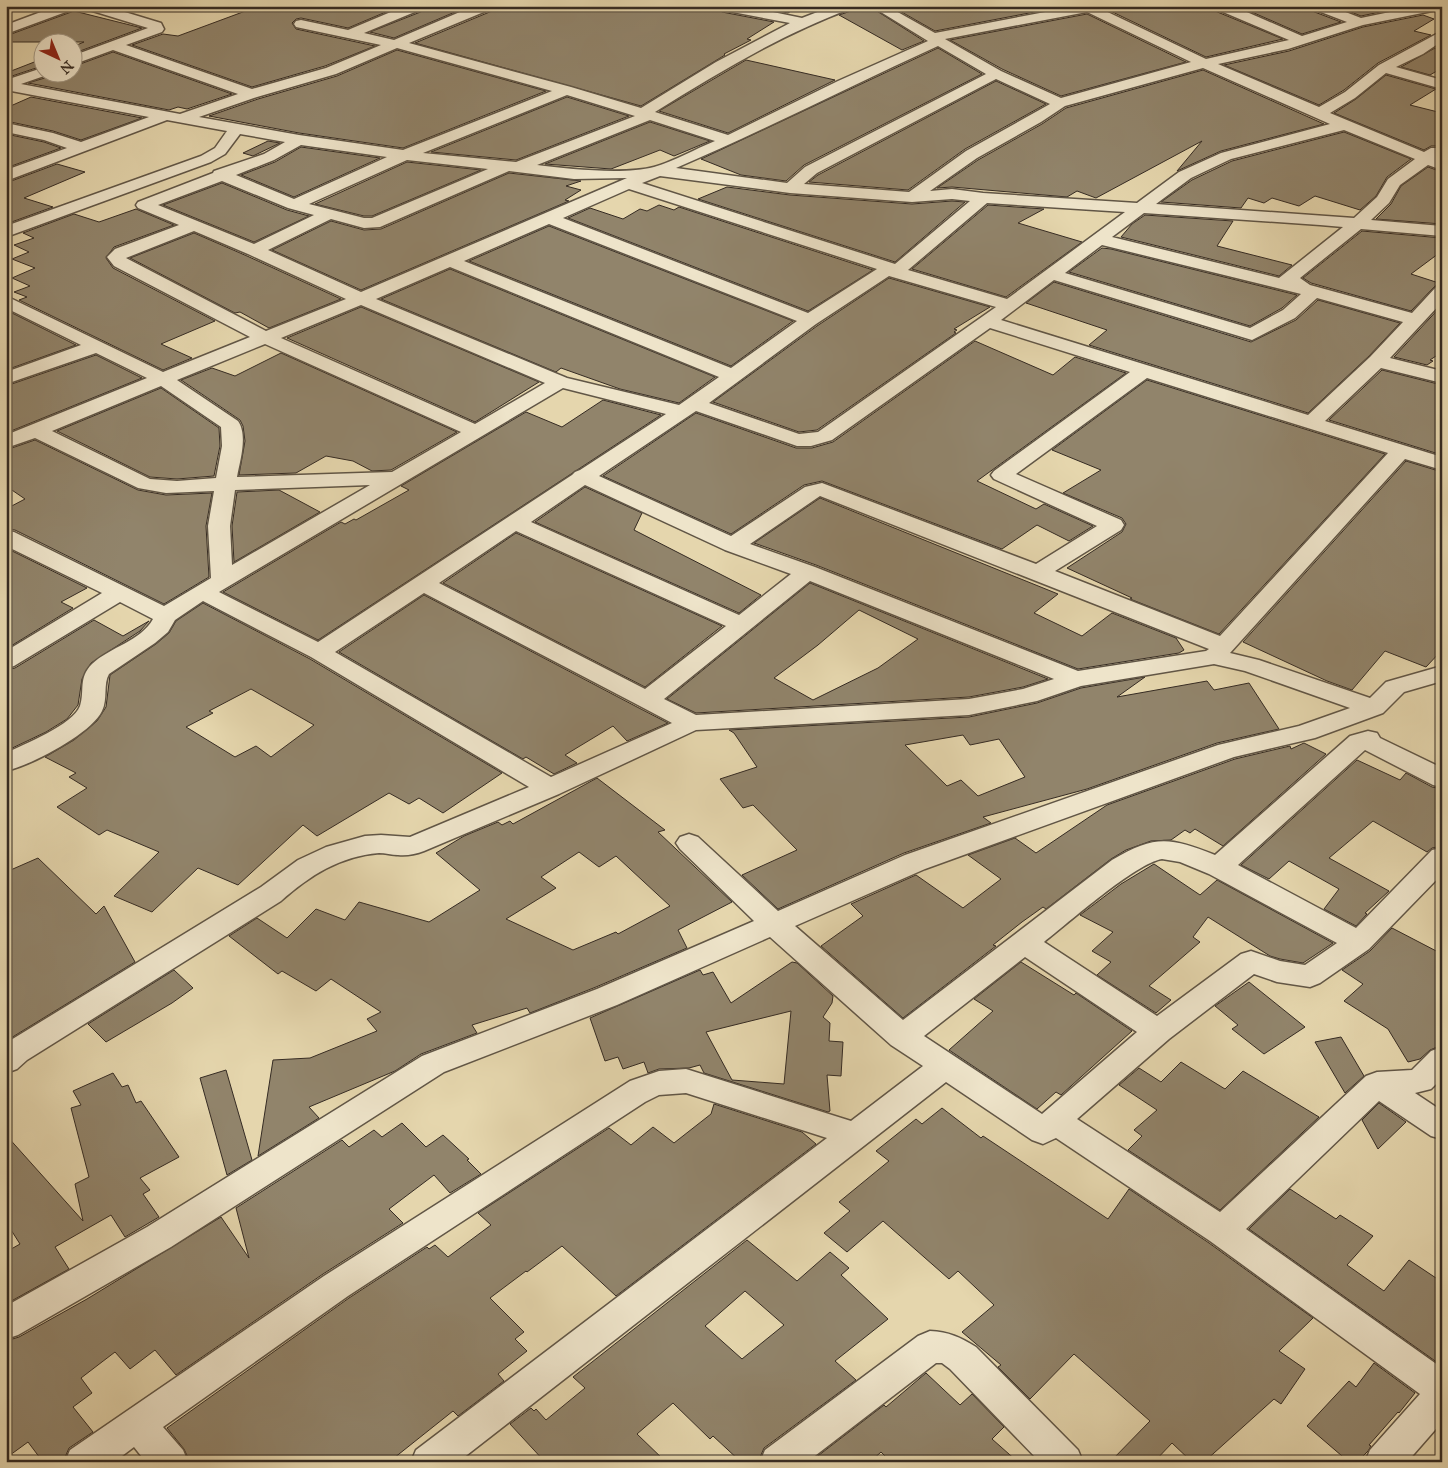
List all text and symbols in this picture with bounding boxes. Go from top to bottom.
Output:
north arrow [32,32,82,82]
text: N [56,57,77,77]

